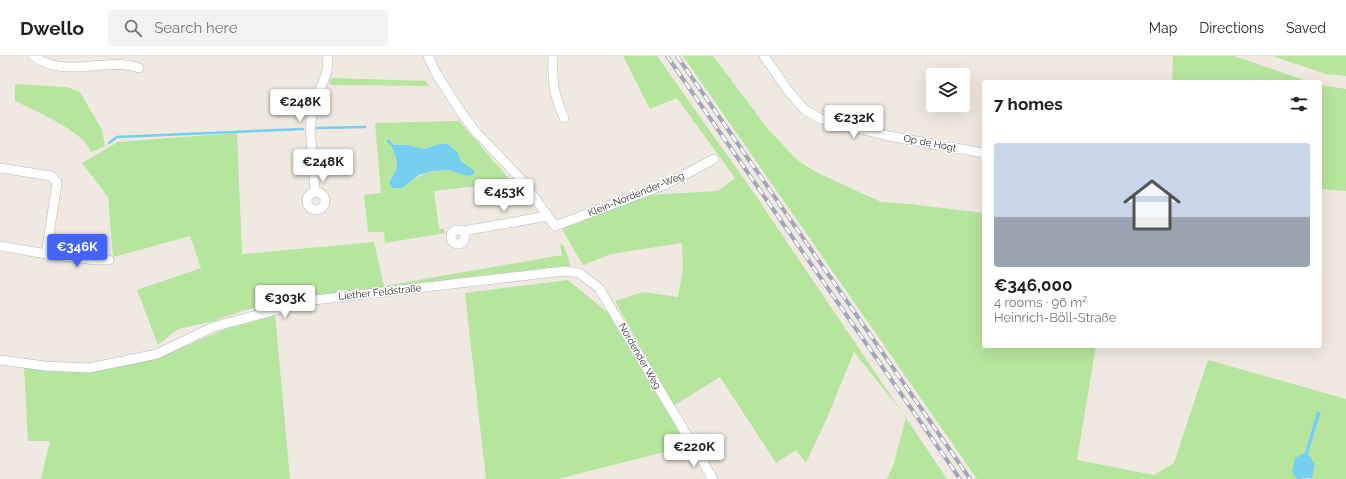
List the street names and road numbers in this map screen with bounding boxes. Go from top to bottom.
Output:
street label: Op de Högt [903,132,958,154]
street label: Klein-Nordender-Weg [586,170,686,218]
street label: Liether Feldstraße [338,282,422,302]
street label: Nordender Weg [617,321,663,391]

